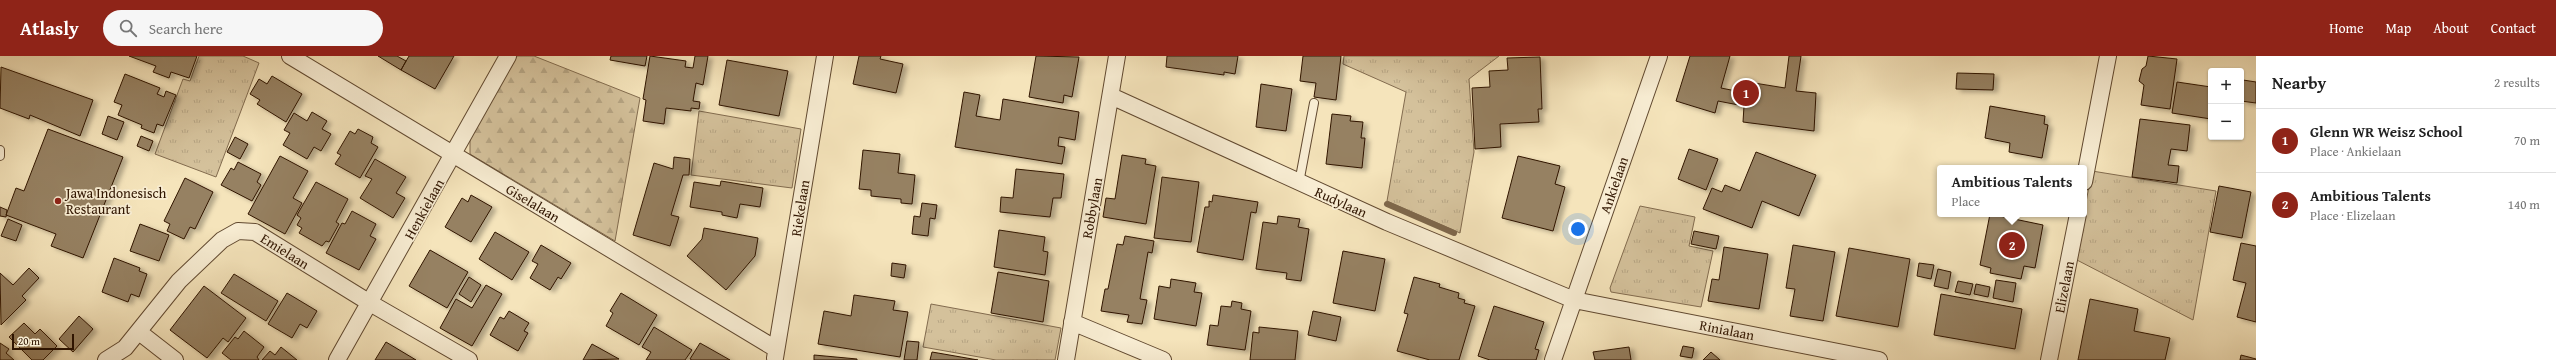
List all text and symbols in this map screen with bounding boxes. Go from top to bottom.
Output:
search box [103,10,383,46]
text: Atlasly [20,14,79,42]
icon: search [117,17,139,39]
text: Search here [149,18,223,39]
text: Home [2329,18,2364,38]
text: Map [2386,18,2411,38]
text: About [2433,18,2469,38]
text: Contact [2491,18,2536,38]
map controls [2208,68,2244,140]
button: + [2208,68,2244,104]
text: Nearby [2272,70,2326,95]
text: 2 results [2494,73,2540,92]
pin: 1 [1733,78,1759,108]
button: − [2208,104,2244,140]
text: Glenn WR Weisz School [2310,121,2463,142]
text: 1 [2282,131,2288,150]
text: 70 m [2514,131,2540,150]
text: Place · Ankielaan [2310,142,2401,161]
street label: Ankielaan [1595,154,1633,216]
popup [1937,165,2087,217]
text: Ambitious Talents [1952,171,2072,192]
street label: Henkielaan [399,175,449,243]
street label: Robbylaan [1077,176,1107,240]
street label: Riekelaan [786,178,814,238]
street label: Giselalaan [502,179,564,227]
street label: Rudylaan [1312,182,1370,222]
place label: Jawa Indonesisch Restaurant [64,183,166,219]
text: Ambitious Talents [2310,185,2431,206]
text: Place [1952,192,1980,211]
text: 2 [2282,195,2288,214]
text: 140 m [2508,195,2540,214]
marker: Jawa Indonesisch Restaurant [53,196,63,206]
text: Place · Elizelaan [2310,206,2395,225]
your location [1568,219,1588,239]
street label: Emielaan [257,228,313,274]
pin: 2 [1999,230,2025,260]
street label: Elizelaan [2049,259,2079,315]
street label: Rinialaan [1698,315,1756,345]
scale bar [12,332,74,351]
text: 20 m [18,333,40,349]

